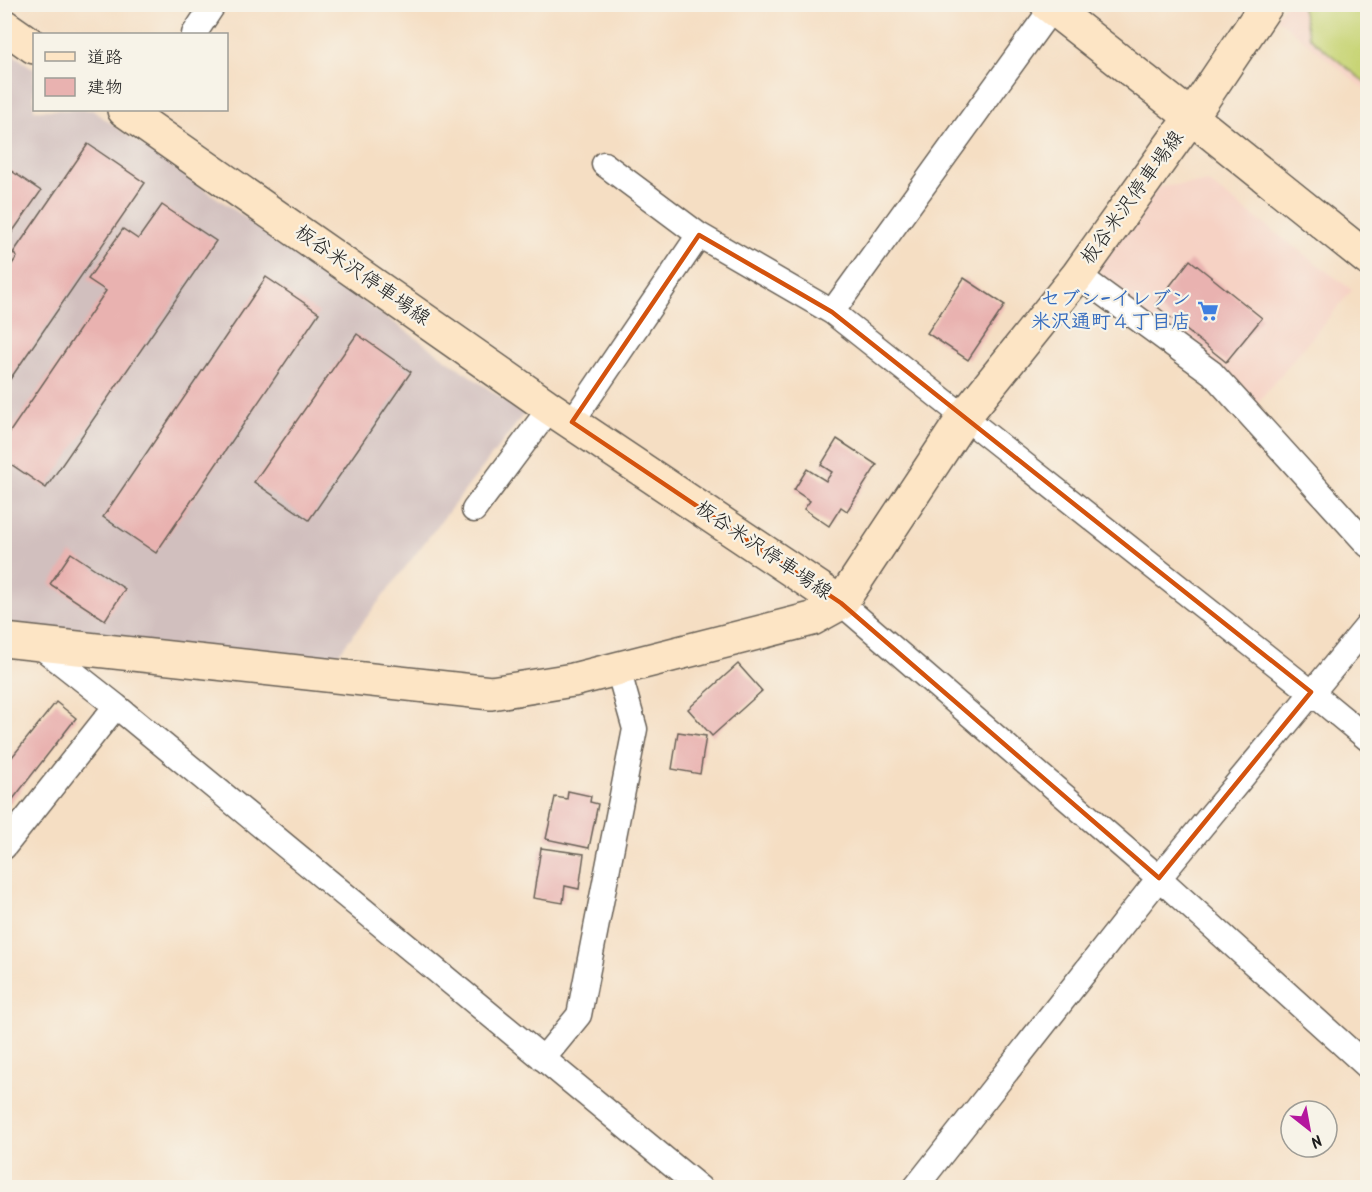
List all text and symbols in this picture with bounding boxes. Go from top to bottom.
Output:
legend [33,33,228,111]
text: 道路 [87,44,123,73]
text: 建物 [87,74,123,103]
street label: 板谷米沢停車場線 [1073,124,1193,272]
street label: 板谷米沢停車場線 [287,217,437,335]
place label: セブン-イレブン 米沢通町４丁目店 [1031,284,1191,339]
supermarket icon: セブン-イレブン 米沢通町４丁目店 [1196,299,1220,323]
street label: 板谷米沢停車場線 [688,493,838,609]
north arrow [1279,1099,1339,1159]
text: N [1305,1127,1327,1154]

